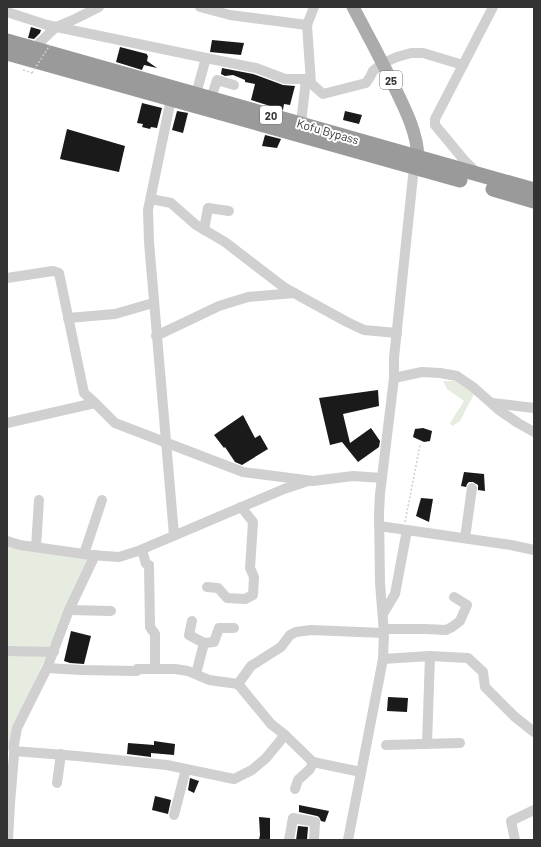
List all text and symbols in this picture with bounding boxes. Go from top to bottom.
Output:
road number: 25 [380,71,402,89]
road number: 20 [260,106,282,124]
street label: Kofu Bypass [295,115,361,147]

